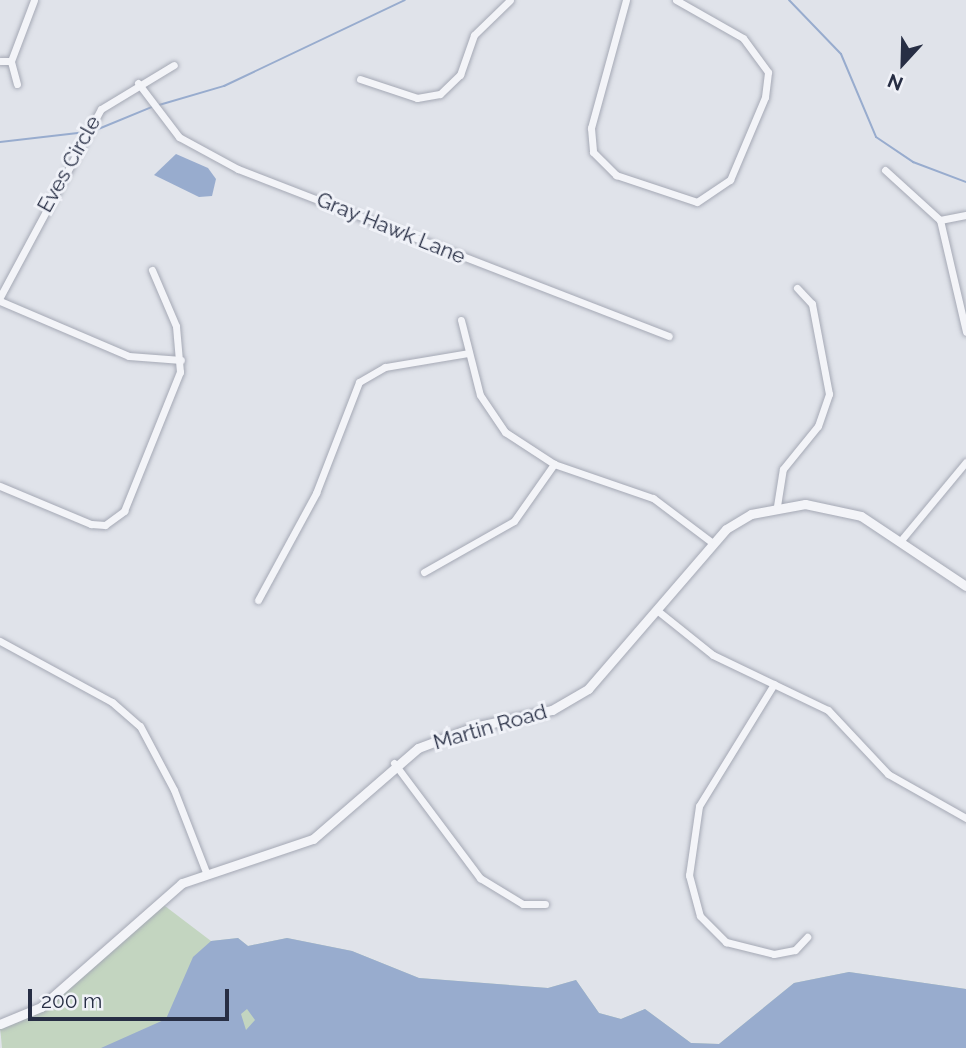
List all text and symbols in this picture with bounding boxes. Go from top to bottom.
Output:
north arrow [868,28,938,98]
text: N [884,70,906,95]
street label: Eves Circle [32,111,106,217]
street label: Gray Hawk Lane [313,187,469,269]
street label: Martin Road [430,699,550,755]
scale bar [32,974,233,1018]
text: 200 m [41,988,102,1013]

